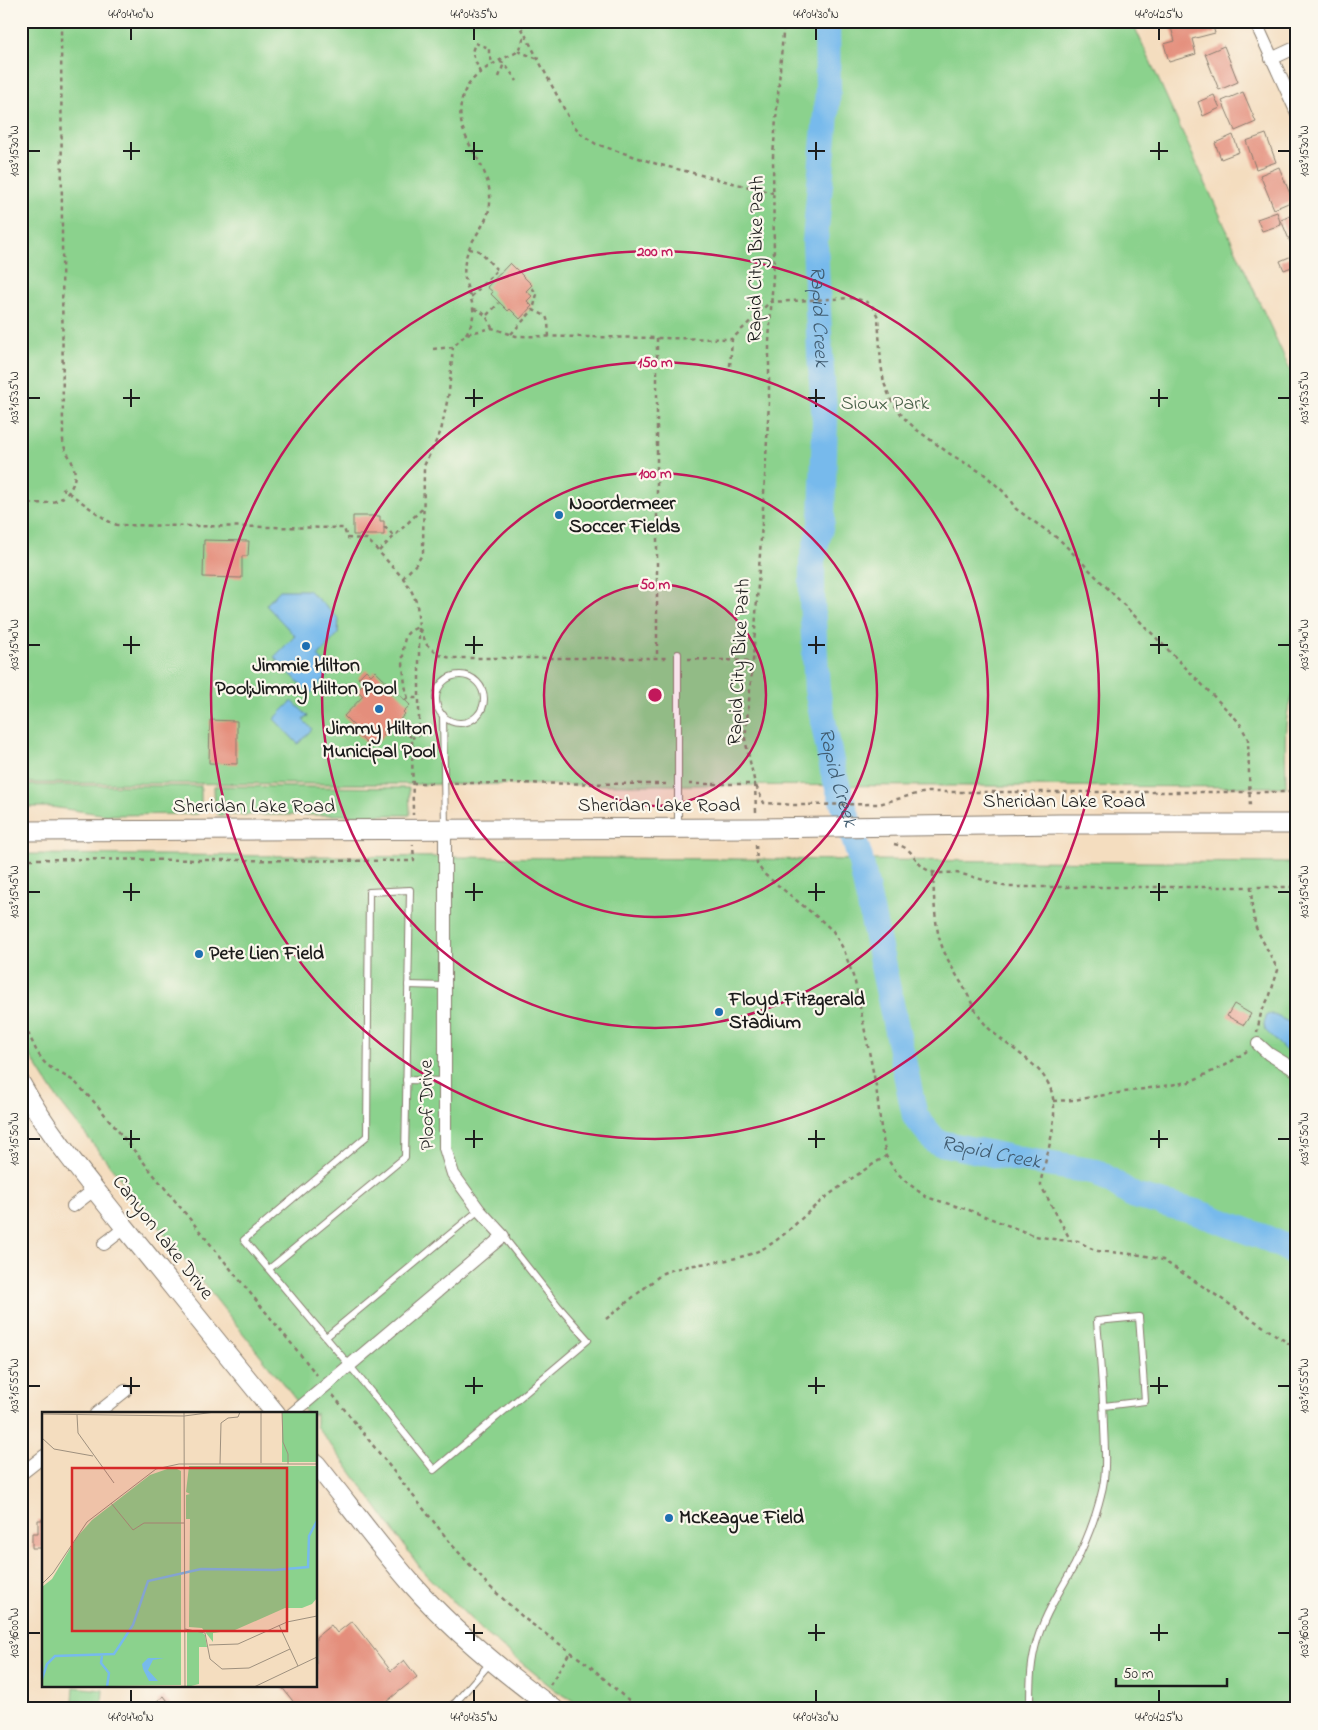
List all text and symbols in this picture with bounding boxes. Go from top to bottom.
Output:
text: 44°04'40"N [108,6,154,24]
text: 44°04'35"N [450,6,498,24]
text: 44°04'30"N [793,6,839,24]
text: 44°04'25"N [1135,6,1183,24]
text: 103°15'30"W [6,125,24,177]
text: 103°15'30"W [1296,125,1314,177]
street label: Rapid City Bike Path [741,175,773,343]
text: 200 m [636,241,673,263]
water label: Rapid Creek [801,265,836,369]
text: 150 m [637,352,673,374]
text: 103°15'35"W [6,371,24,425]
text: 103°15'35"W [1296,371,1314,425]
park label: Sioux Park [841,390,929,419]
text: 100 m [638,463,672,485]
place label: Noordermeer Soccer Fields [569,490,680,542]
marker: Noordermeer Soccer Fields [553,509,565,521]
text: 50 m [640,574,671,596]
street label: Rapid City Bike Path [721,578,759,746]
text: 103°15'40"W [6,619,24,671]
text: 103°15'40"W [1296,619,1314,671]
marker: Jimmie Hilton Pool;Jimmy Hilton Pool [300,640,312,652]
place label: Jimmie Hilton Pool;Jimmy Hilton Pool [215,652,397,705]
centre of rings [646,686,664,704]
marker: Jimmy Hilton Municipal Pool [373,703,385,715]
place label: Jimmy Hilton Municipal Pool [322,715,436,767]
water label: Rapid Creek [810,725,865,831]
street label: Sheridan Lake Road [983,788,1145,817]
street label: Sheridan Lake Road [578,792,740,821]
street label: Sheridan Lake Road [173,793,335,822]
text: 103°15'45"W [6,865,24,919]
text: 103°15'45"W [1296,865,1314,919]
place label: Pete Lien Field [209,940,325,969]
marker: Pete Lien Field [193,948,205,960]
place label: Floyd Fitzgerald Stadium [728,986,866,1038]
marker: Floyd Fitzgerald Stadium [713,1006,725,1018]
street label: Ploof Drive [413,1059,443,1151]
text: 103°15'50"W [6,1112,24,1166]
text: 103°15'50"W [1296,1112,1314,1166]
water label: Rapid Creek [938,1128,1044,1178]
street label: Canyon Lake Drive [104,1169,220,1307]
text: 103°15'55"W [6,1359,24,1413]
text: 103°15'55"W [1296,1359,1314,1413]
inset map [42,1412,318,1688]
place label: McKeague Field [679,1504,805,1534]
marker: McKeague Field [663,1512,675,1524]
text: 103°16'00"W [6,1608,24,1658]
text: 103°16'00"W [1296,1608,1314,1658]
scale bar [1116,1655,1227,1687]
text: 50 m [1123,1663,1154,1685]
text: 44°04'40"N [108,1709,154,1727]
text: 44°04'35"N [450,1709,498,1727]
text: 44°04'30"N [793,1709,839,1727]
text: 44°04'25"N [1135,1709,1183,1727]

